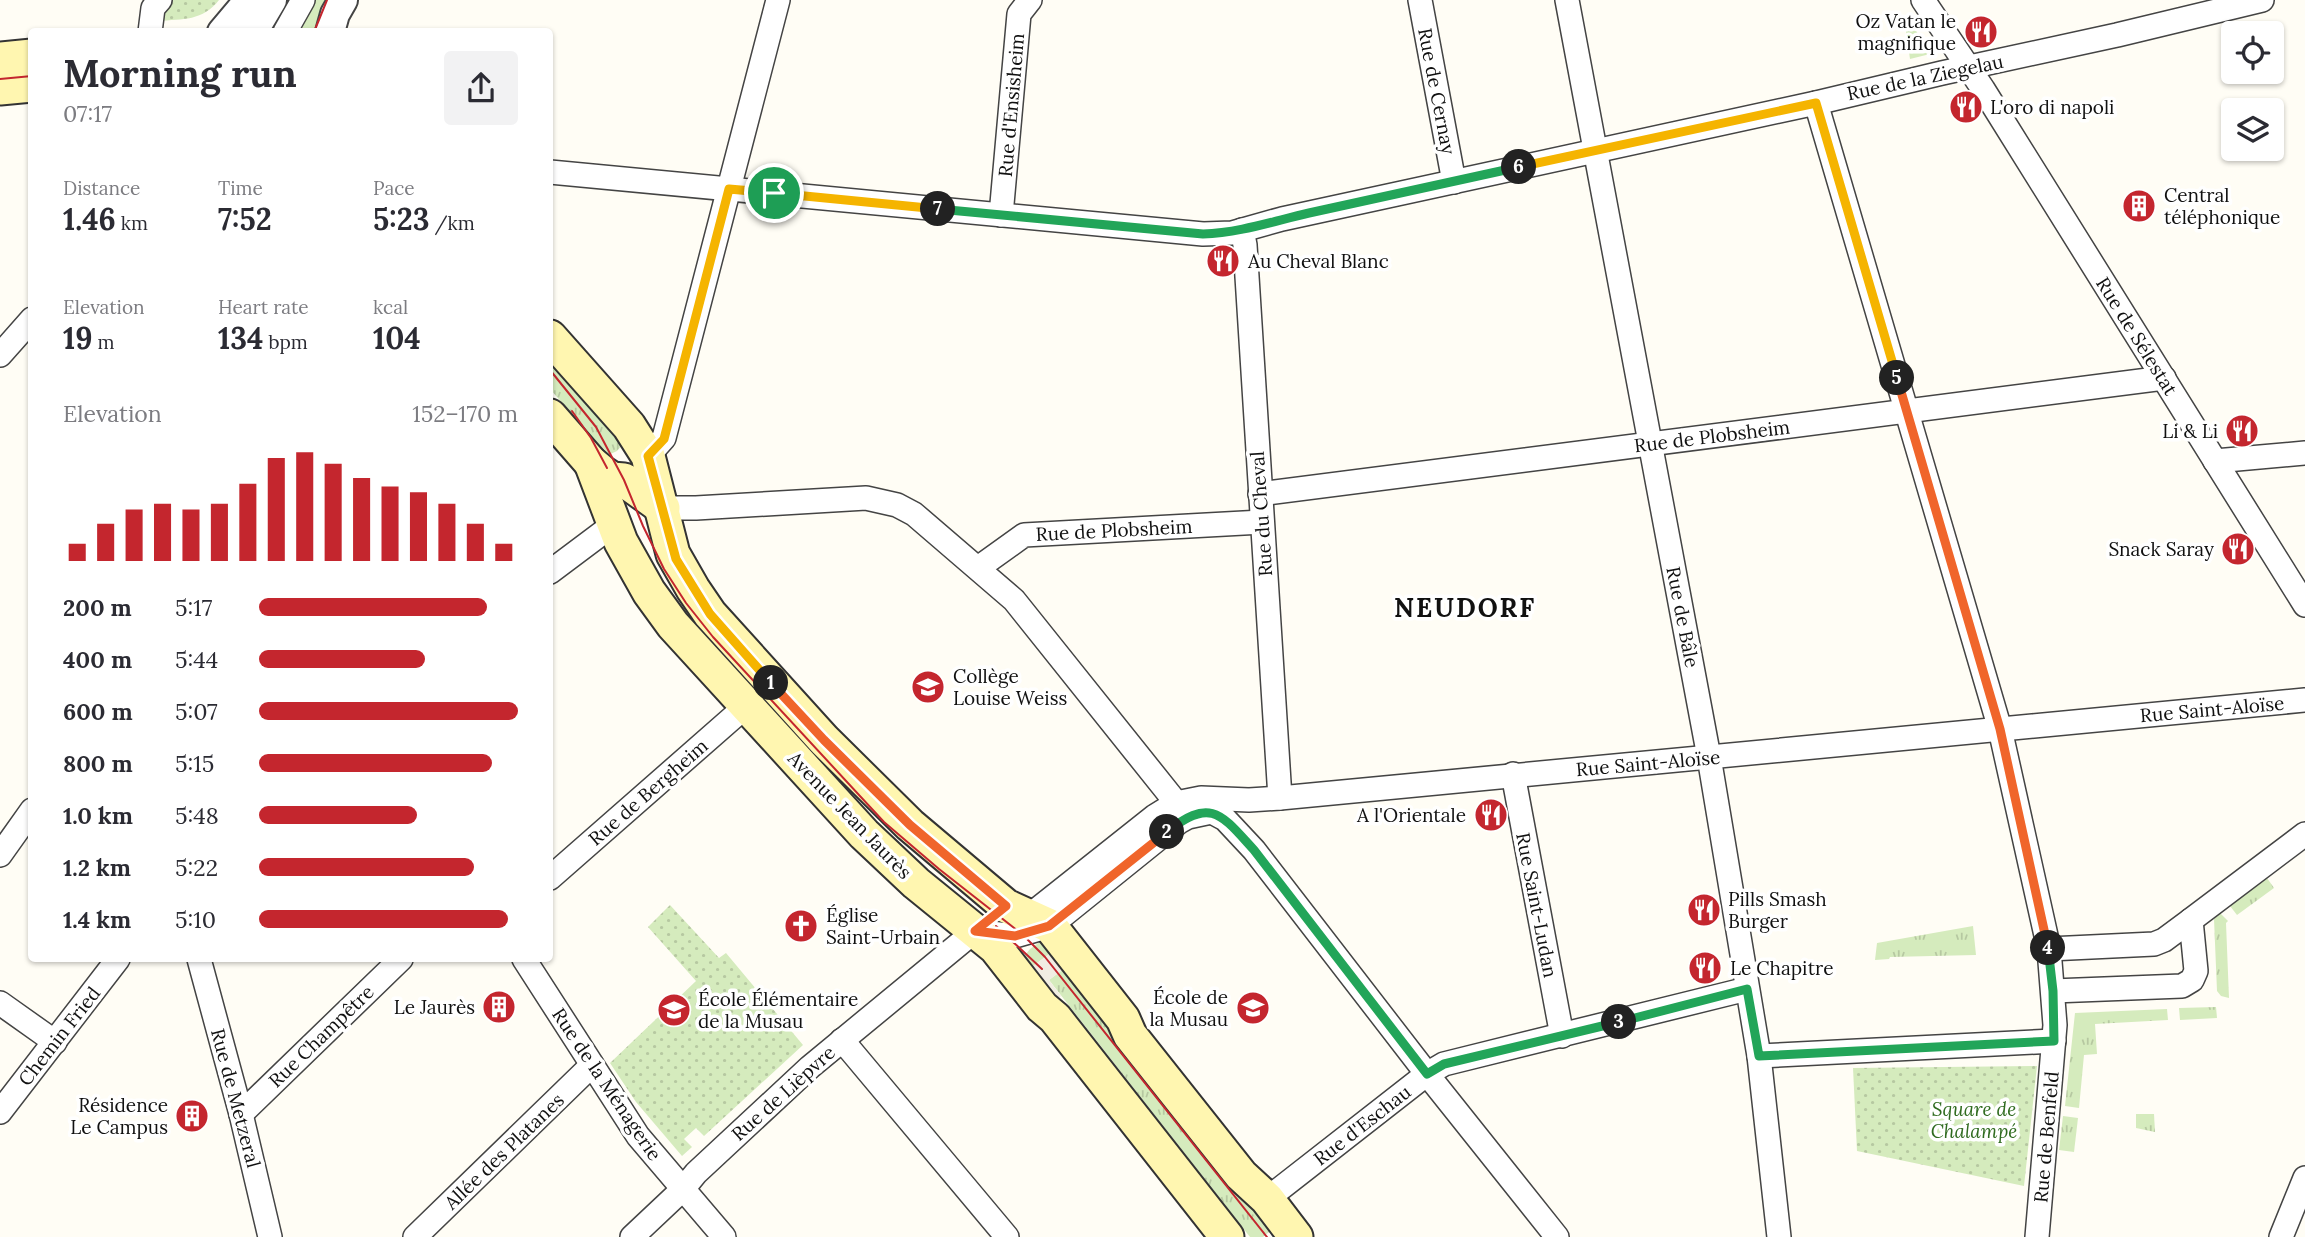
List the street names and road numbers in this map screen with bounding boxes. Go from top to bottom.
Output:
street label: Rue de Cernay [1413,26,1461,156]
street label: Rue d'Ensisheim [993,32,1029,178]
street label: Rue de la Ziegelau [1845,49,2005,105]
street label: Rue de Sélestat [2091,272,2183,400]
street label: Rue de Plobsheim [1633,415,1791,457]
street label: Rue du Cheval [1245,451,1277,577]
street label: Rue de Plobsheim [1035,514,1193,546]
street label: Rue de Bâle [1661,564,1705,670]
street label: Rue Saint-Aloïse [2139,691,2285,727]
street label: Rue de Bergheim [583,734,713,850]
street label: Rue Saint-Aloïse [1575,745,1721,781]
street label: Avenue Jean Jaurès [782,746,917,884]
street label: Rue Saint-Ludan [1511,830,1563,980]
street label: Rue Champêtre [263,980,379,1092]
street label: Chemin Fried [13,982,105,1090]
street label: Rue de la Ménagerie [547,1003,667,1165]
street label: Rue de Metzeral [206,1026,266,1170]
street label: Rue de Lièpvre [726,1040,840,1146]
street label: Rue de Benfeld [2028,1070,2064,1204]
street label: Rue d'Eschau [1309,1080,1415,1170]
street label: Allée des Platanes [438,1088,569,1215]

